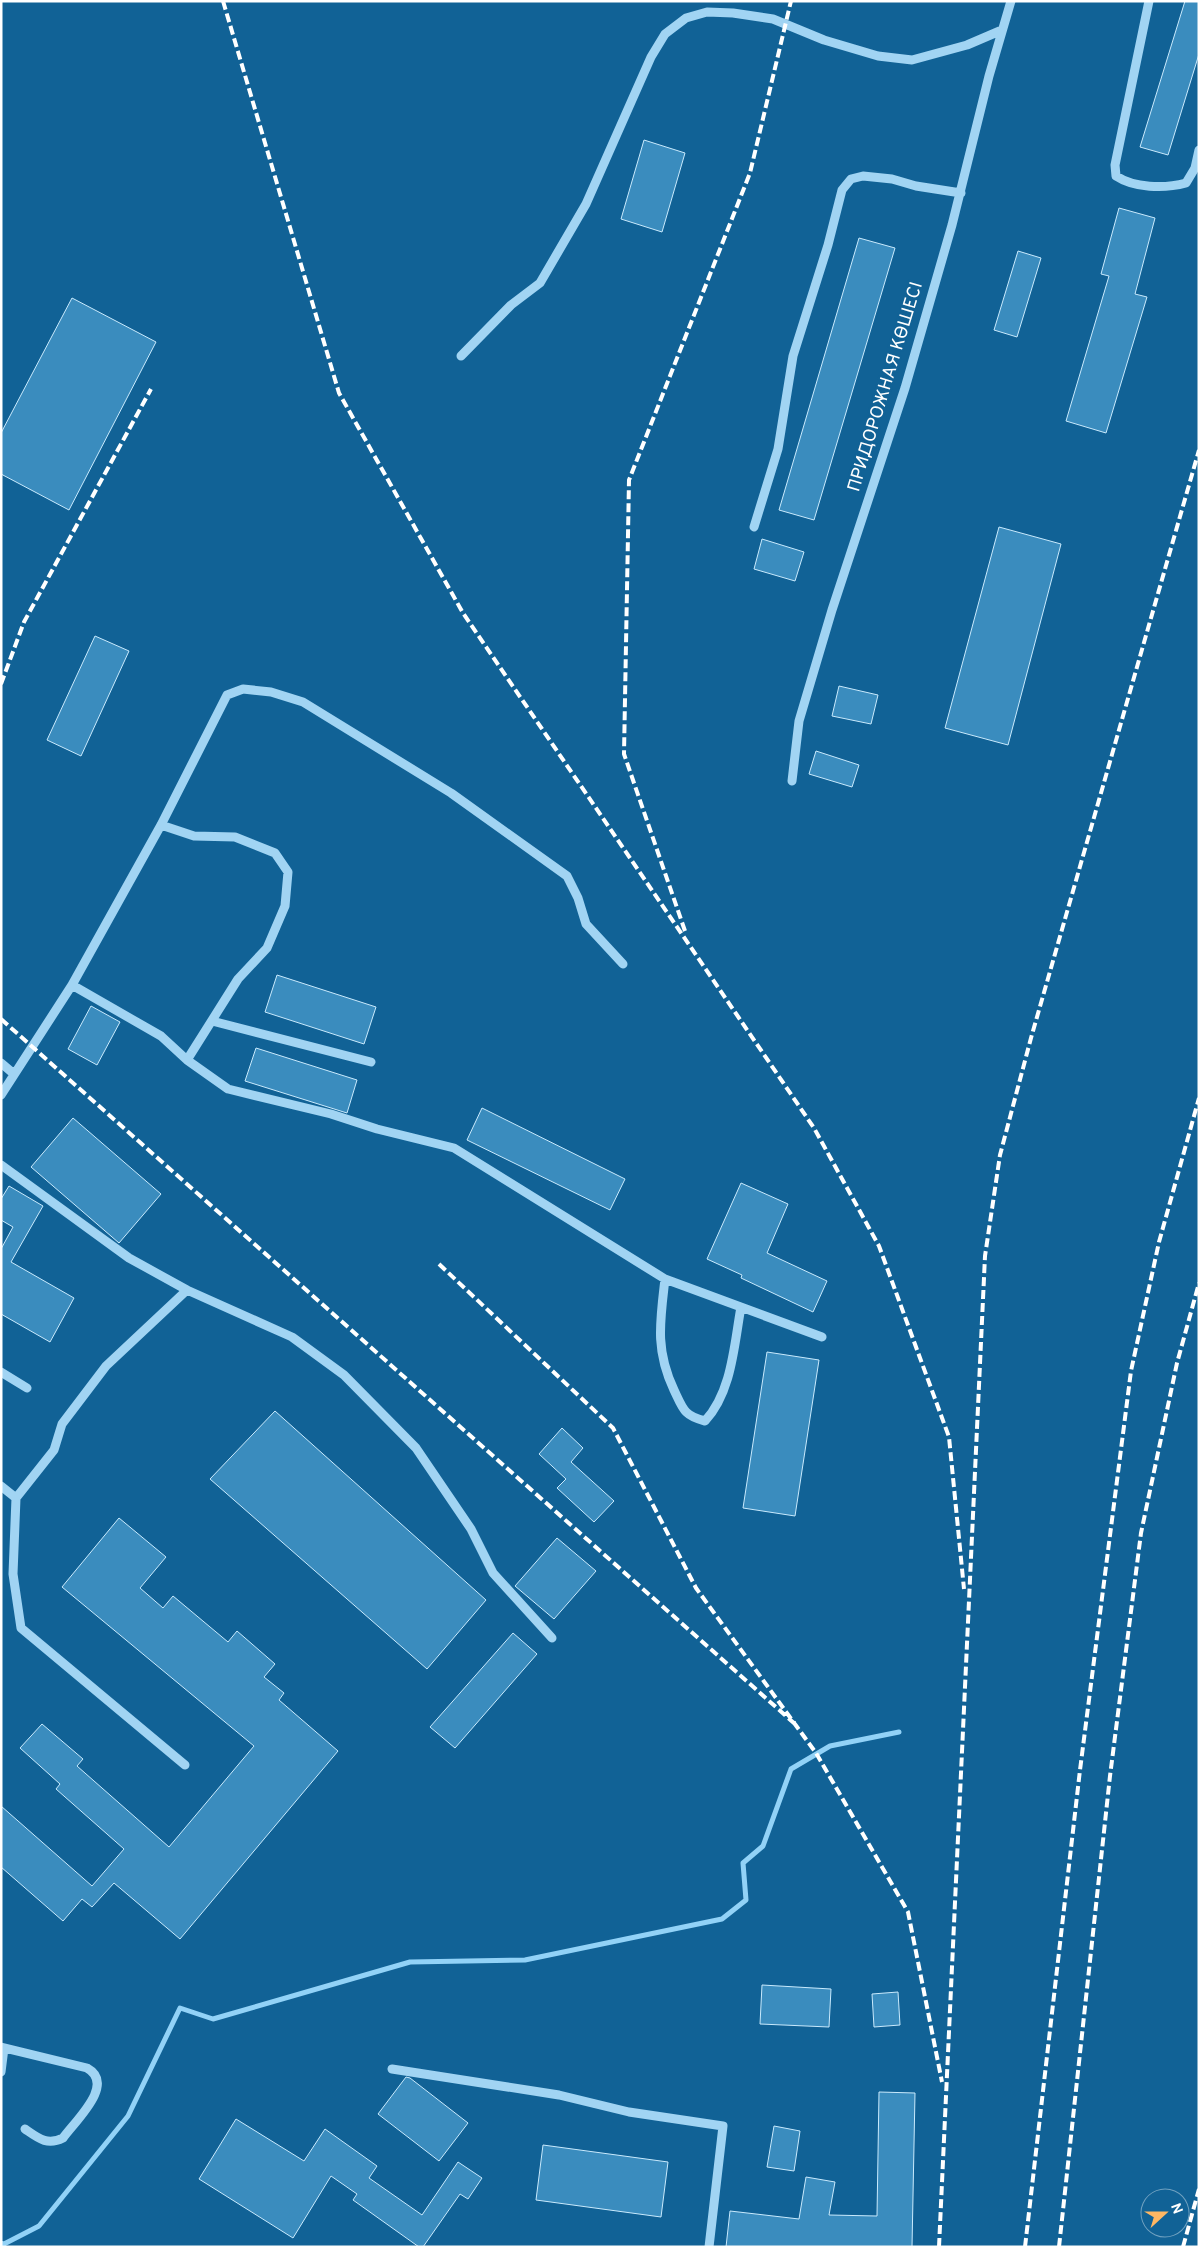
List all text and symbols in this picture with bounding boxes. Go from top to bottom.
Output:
street label: ПРИДОРОЖНАЯ КӨШЕСІ [843,279,929,495]
north arrow [1140,2188,1190,2238]
text: N [1166,2201,1185,2217]

